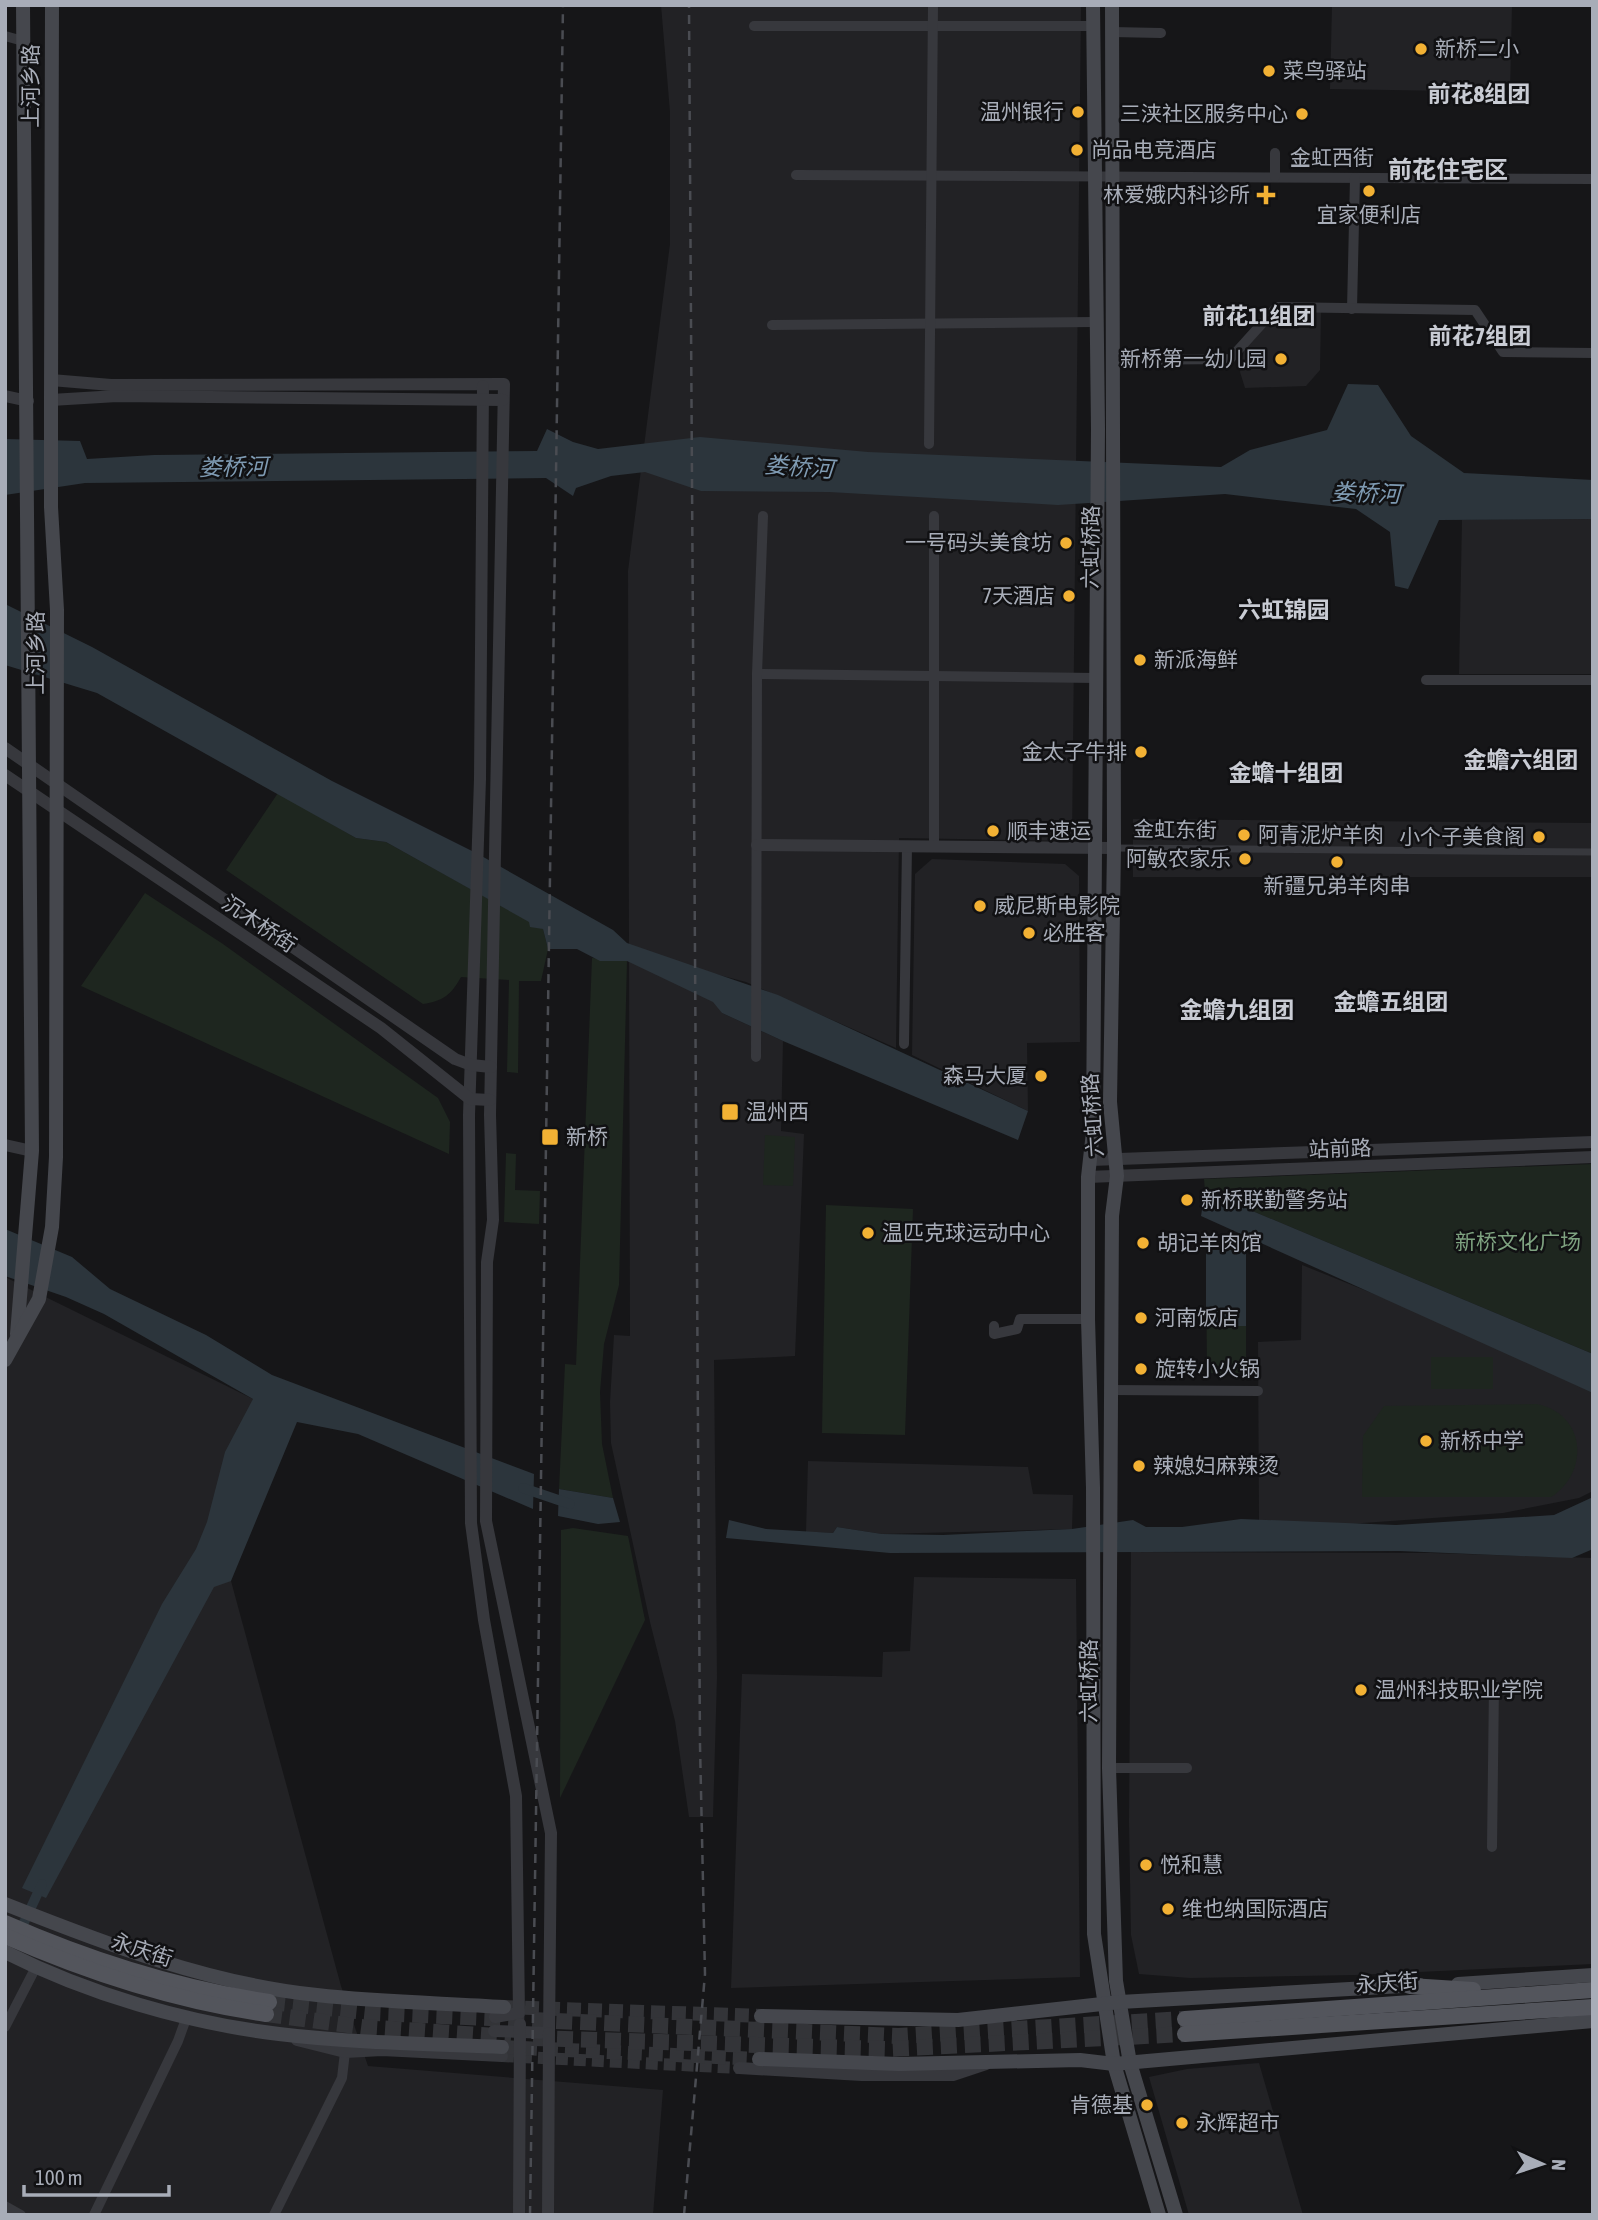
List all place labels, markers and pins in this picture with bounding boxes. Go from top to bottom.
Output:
place label: 新桥二小 [1435,36,1519,60]
marker: 新桥二小 [1413,41,1429,57]
place label: 菜鸟驿站 [1283,58,1367,82]
marker: 菜鸟驿站 [1261,63,1277,79]
place label: 温州银行 [980,99,1064,123]
place label: 三浃社区服务中心 [1120,101,1288,125]
marker: 温州银行 [1070,104,1086,120]
marker: 三浃社区服务中心 [1294,106,1310,122]
place label: 尚品电竞酒店 [1091,137,1217,161]
marker: 尚品电竞酒店 [1069,142,1085,158]
place label: 林爱娥内科诊所 [1103,182,1250,206]
marker: 宜家便利店 [1361,183,1377,199]
marker: 林爱娥内科诊所 [1256,185,1276,205]
place label: 宜家便利店 [1317,202,1422,226]
place label: 新桥第一幼儿园 [1120,346,1267,370]
marker: 新桥第一幼儿园 [1273,351,1289,367]
place label: 一号码头美食坊 [905,530,1052,554]
marker: 一号码头美食坊 [1058,535,1074,551]
place label: 7天酒店 [982,583,1055,607]
marker: 7天酒店 [1061,588,1077,604]
place label: 新派海鲜 [1154,647,1238,671]
marker: 新派海鲜 [1132,652,1148,668]
place label: 金太子牛排 [1022,739,1127,763]
marker: 金太子牛排 [1133,744,1149,760]
place label: 顺丰速运 [1007,818,1091,842]
place label: 阿青泥炉羊肉 [1258,822,1384,846]
marker: 顺丰速运 [985,823,1001,839]
place label: 小个子美食阁 [1399,824,1525,848]
marker: 阿青泥炉羊肉 [1236,827,1252,843]
marker: 小个子美食阁 [1531,829,1547,845]
place label: 阿敏农家乐 [1126,846,1231,870]
marker: 阿敏农家乐 [1237,851,1253,867]
marker: 新疆兄弟羊肉串 [1329,854,1345,870]
place label: 新疆兄弟羊肉串 [1264,873,1411,897]
place label: 威尼斯电影院 [994,893,1120,917]
marker: 威尼斯电影院 [972,898,988,914]
place label: 必胜客 [1043,920,1106,944]
marker: 必胜客 [1021,925,1037,941]
place label: 森马大厦 [943,1063,1027,1087]
marker: 森马大厦 [1033,1068,1049,1084]
place label: 温州西 [746,1099,809,1123]
marker: 温州西 [720,1102,740,1122]
place label: 新桥 [566,1124,608,1148]
marker: 新桥 [540,1127,560,1147]
place label: 新桥联勤警务站 [1201,1187,1348,1211]
marker: 新桥联勤警务站 [1179,1192,1195,1208]
place label: 温匹克球运动中心 [882,1220,1050,1244]
marker: 温匹克球运动中心 [860,1225,876,1241]
place label: 胡记羊肉馆 [1157,1230,1262,1254]
marker: 胡记羊肉馆 [1135,1235,1151,1251]
place label: 河南饭店 [1155,1305,1239,1329]
marker: 河南饭店 [1133,1310,1149,1326]
place label: 旋转小火锅 [1155,1356,1260,1380]
marker: 旋转小火锅 [1133,1361,1149,1377]
place label: 新桥中学 [1440,1428,1524,1452]
marker: 新桥中学 [1418,1433,1434,1449]
place label: 辣媳妇麻辣烫 [1153,1453,1279,1477]
marker: 辣媳妇麻辣烫 [1131,1458,1147,1474]
place label: 温州科技职业学院 [1375,1677,1543,1701]
marker: 温州科技职业学院 [1353,1682,1369,1698]
place label: 悦和慧 [1160,1852,1223,1876]
marker: 悦和慧 [1138,1857,1154,1873]
place label: 维也纳国际酒店 [1182,1896,1329,1920]
marker: 维也纳国际酒店 [1160,1901,1176,1917]
place label: 肯德基 [1070,2092,1133,2116]
marker: 肯德基 [1139,2097,1155,2113]
place label: 永辉超市 [1196,2110,1280,2134]
marker: 永辉超市 [1174,2115,1190,2131]

